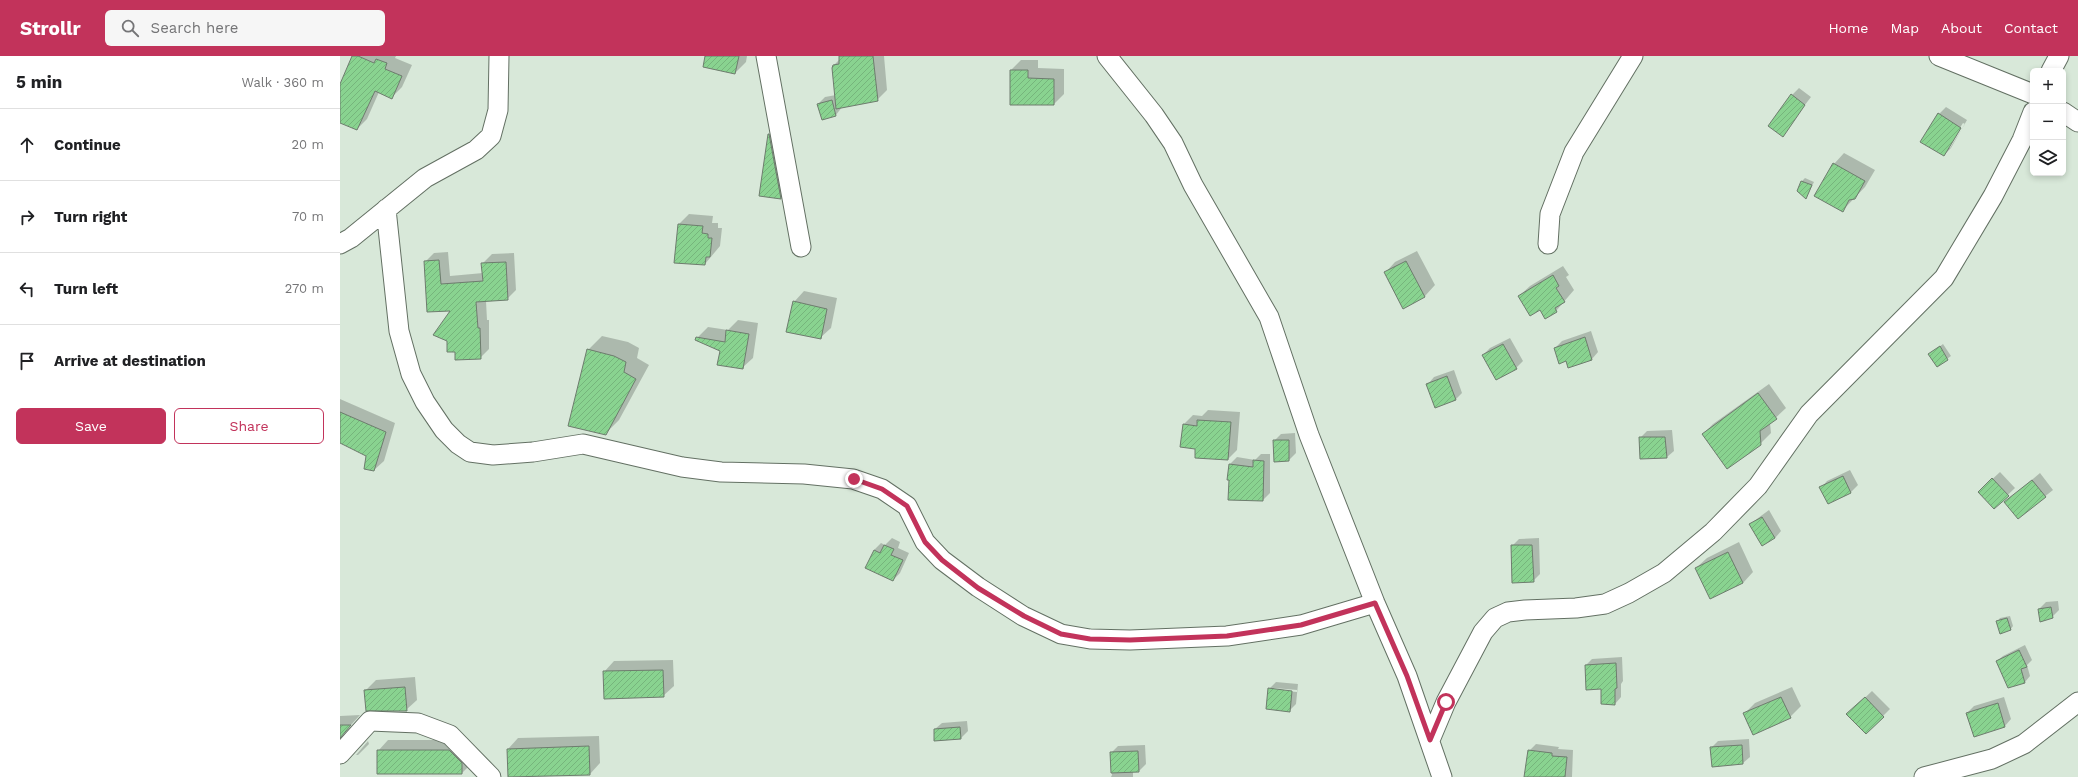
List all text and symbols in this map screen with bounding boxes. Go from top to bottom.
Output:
search box [105,10,385,46]
text: Strollr [20,17,81,40]
icon: search [119,17,141,39]
text: Search here [151,19,239,37]
text: Home [1828,20,1868,36]
text: Map [1890,20,1919,36]
text: About [1941,20,1982,36]
text: Contact [2004,20,2058,36]
map controls [2030,68,2066,176]
button: + [2030,68,2066,104]
text: 5 min [16,72,62,92]
text: Walk · 360 m [241,75,324,90]
button: − [2030,104,2066,140]
icon: ahead [16,134,38,156]
text: Continue [54,136,121,154]
text: 20 m [292,137,324,152]
button: layers [2030,140,2066,176]
icon: right [16,206,38,228]
text: Turn right [54,208,127,226]
text: 70 m [292,209,324,224]
icon: left [16,278,38,300]
text: Turn left [54,280,118,298]
text: 270 m [285,281,324,296]
icon: arrive [16,350,38,372]
text: Arrive at destination [54,352,206,370]
button: Save [16,408,166,444]
button: Share [174,408,324,444]
route end [845,470,863,488]
route start [1437,693,1455,711]

